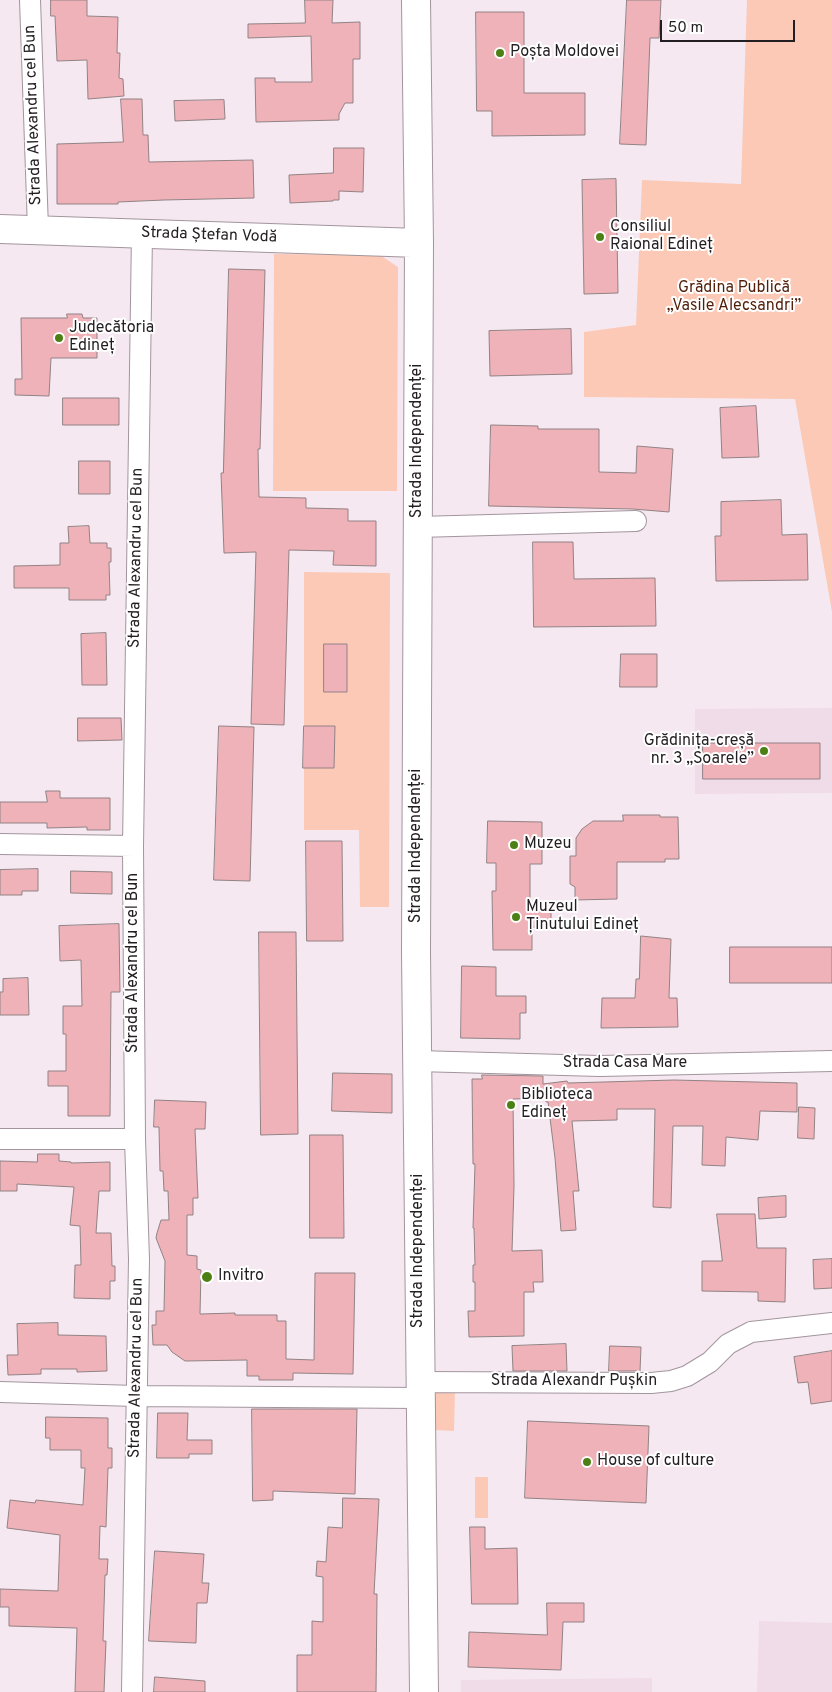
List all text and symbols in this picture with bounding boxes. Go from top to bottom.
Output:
scale bar [662,10,797,42]
text: 50 m [668,19,703,38]
street label: Strada Alexandru cel Bun [21,24,47,206]
place label: Poșta Moldovei [510,43,619,63]
marker: Poșta Moldovei [494,47,506,59]
place label: Consiliul Raional Edineț [610,218,713,256]
street label: Strada Ștefan Vodă [141,224,277,248]
marker: Consiliul Raional Edineț [594,231,606,243]
park label: Grădina Publică „Vasile Alecsandri” [667,279,801,317]
place label: Judecătoria Edineț [69,319,154,357]
marker: Judecătoria Edineț [53,332,65,344]
street label: Strada Independenței [408,364,428,518]
street label: Strada Alexandru cel Bun [126,468,148,648]
place label: Grădinița-creșă nr. 3 „Soarele” [644,732,754,770]
marker: Grădinița-creșă nr. 3 „Soarele” [758,745,770,757]
street label: Strada Independenței [407,769,427,923]
place label: Muzeu [524,835,571,855]
marker: Muzeu [508,839,520,851]
street label: Strada Alexandru cel Bun [124,873,144,1053]
place label: Muzeul Ținutului Edineț [526,898,639,936]
marker: Muzeul Ținutului Edineț [510,911,522,923]
street label: Strada Casa Mare [563,1054,687,1074]
place label: Biblioteca Edineț [521,1086,593,1124]
marker: Biblioteca Edineț [505,1099,517,1111]
street label: Strada Independenței [409,1174,429,1328]
place label: Invitro [218,1267,264,1287]
marker: Invitro [200,1270,214,1284]
street label: Strada Alexandru cel Bun [126,1278,148,1458]
street label: Strada Alexandr Pușkin [491,1372,657,1392]
place label: House of culture [597,1452,714,1472]
marker: House of culture [581,1456,593,1468]

